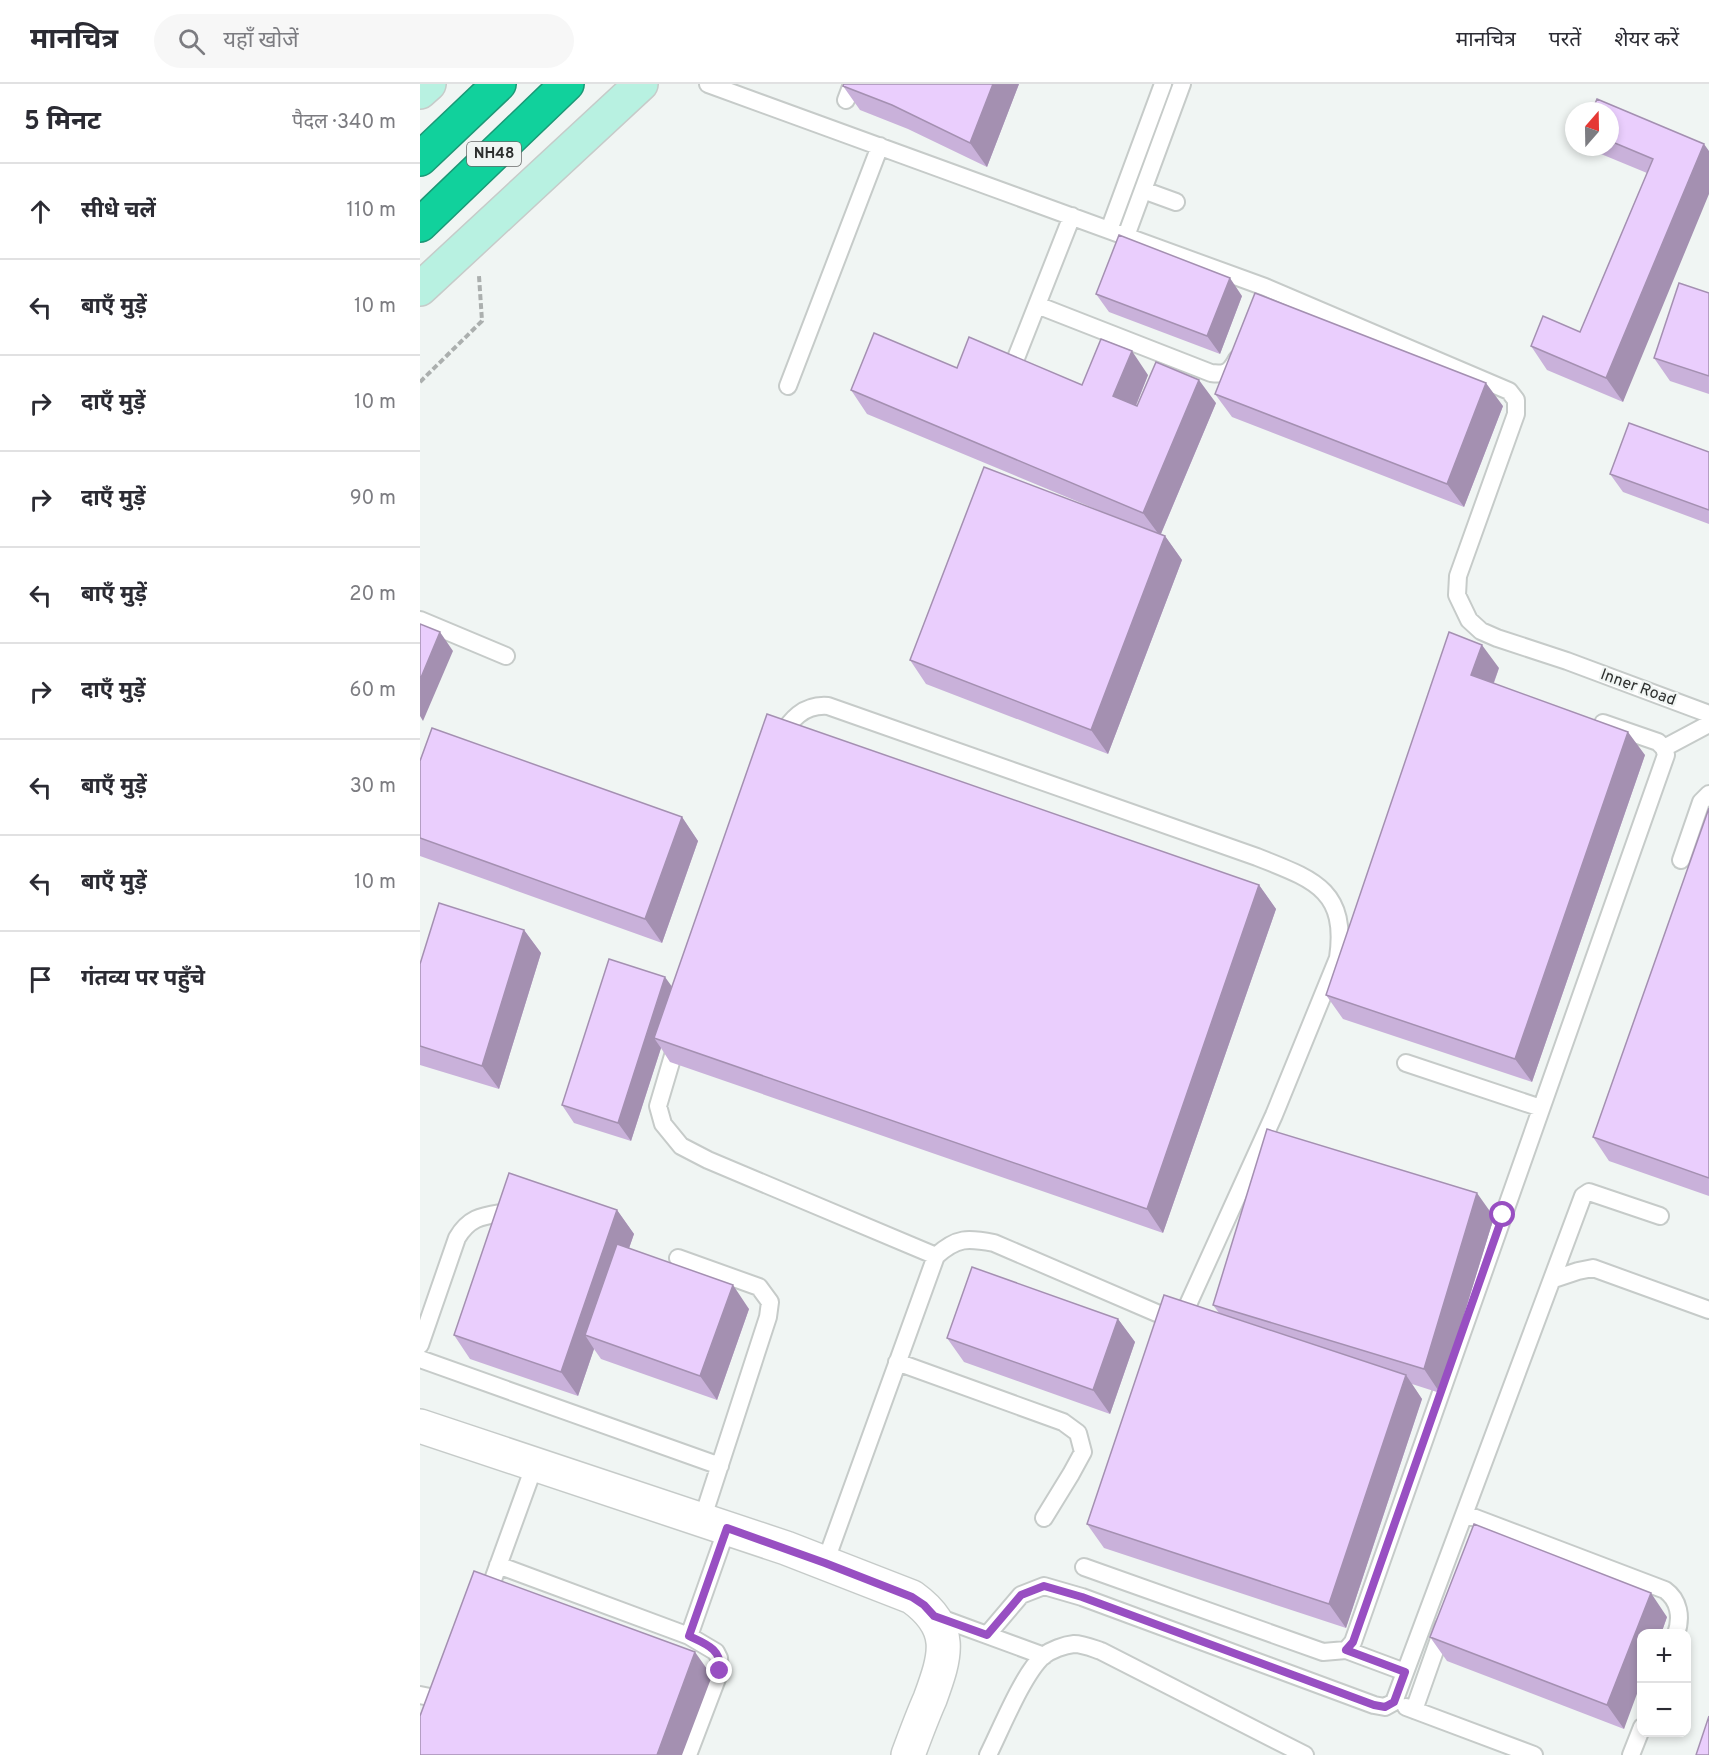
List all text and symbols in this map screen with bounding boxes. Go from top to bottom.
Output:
search box [154,14,574,68]
text: मानचित्र [30,23,118,59]
icon: search [175,25,208,58]
text: मानचित्र [1456,27,1516,54]
text: परतें [1549,27,1581,54]
text: शेयर करें [1614,27,1679,54]
text: यहाँ खोजें [223,28,299,55]
north arrow [1565,102,1619,156]
text: 5 मिनट [24,106,101,139]
text: पैदल · 340 m [292,110,396,136]
road number: NH48 [467,142,521,166]
icon: ahead [24,195,57,228]
text: सीधे चलें [81,198,156,225]
text: 110 m [347,198,396,224]
icon: left [24,291,57,324]
text: बाएँ मुड़ें [81,294,147,321]
text: 10 m [354,294,396,320]
icon: right [24,387,57,420]
text: दाएँ मुड़ें [81,390,146,417]
text: 10 m [354,390,396,416]
icon: right [24,483,57,516]
text: दाएँ मुड़ें [81,486,146,513]
text: 90 m [350,486,396,512]
icon: left [24,579,57,612]
text: बाएँ मुड़ें [81,582,147,609]
text: 20 m [349,582,396,608]
street label: Inner Road [1598,665,1678,711]
icon: right [24,675,57,708]
text: दाएँ मुड़ें [81,678,146,705]
text: 60 m [350,678,396,704]
icon: left [24,771,57,804]
text: बाएँ मुड़ें [81,774,147,801]
text: 30 m [350,774,396,800]
icon: left [24,867,57,900]
text: बाएँ मुड़ें [81,870,147,897]
text: 10 m [354,870,396,896]
icon: arrive [24,963,57,996]
text: गंतव्य पर पहुँचे [81,966,205,993]
route start [1489,1201,1515,1227]
map controls [1637,1629,1691,1737]
button: + [1637,1629,1691,1683]
route end [706,1657,732,1683]
button: − [1637,1683,1691,1737]

